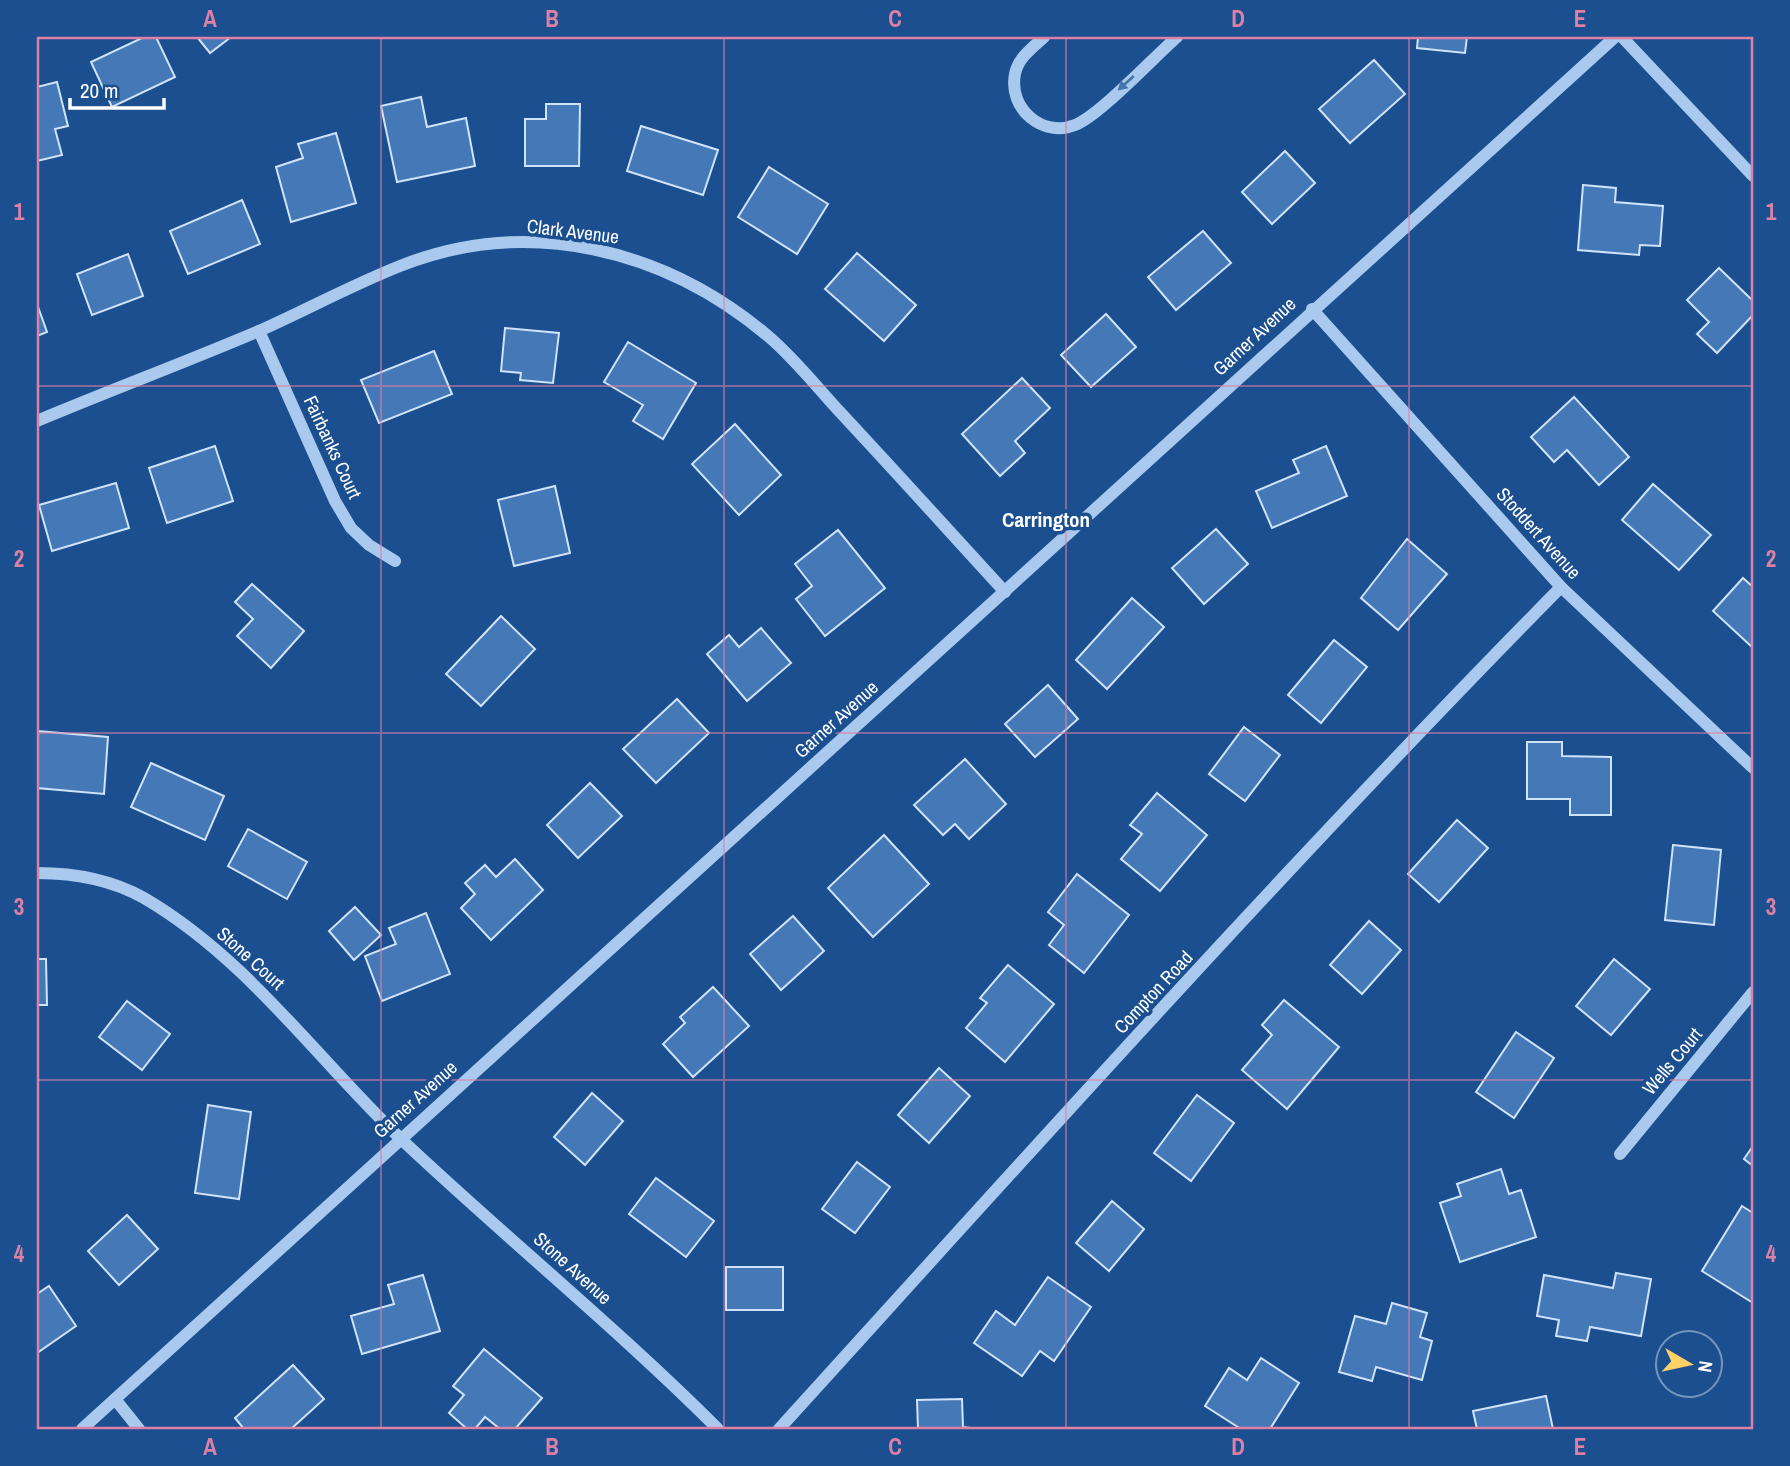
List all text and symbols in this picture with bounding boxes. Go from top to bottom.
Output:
text: A [203,3,217,34]
text: B [545,3,559,34]
text: C [888,3,902,34]
text: D [1231,3,1245,34]
text: E [1574,3,1586,34]
scale bar [70,66,164,110]
one-way arrow [1117,75,1135,91]
text: 20 m [80,76,118,105]
text: 1 [14,196,25,227]
text: 1 [1766,196,1777,227]
street label: Clark Avenue [526,212,620,250]
street label: Garner Avenue [1207,291,1301,381]
street label: Fairbanks Court [298,391,369,503]
street label: Stoddert Avenue [1491,482,1587,584]
district label: Carrington [1002,505,1090,534]
text: 2 [14,543,24,574]
text: 2 [1766,543,1776,574]
street label: Garner Avenue [788,674,884,764]
text: 3 [14,891,24,922]
text: 3 [1766,891,1776,922]
street label: Stone Court [211,921,291,996]
street label: Compton Road [1108,945,1198,1039]
street label: Wells Court [1636,1021,1708,1100]
street label: Garner Avenue [367,1054,463,1144]
street label: Stone Avenue [528,1226,618,1310]
text: 4 [14,1238,25,1269]
text: 4 [1766,1238,1777,1269]
north arrow [1654,1330,1724,1400]
text: N [1692,1359,1720,1374]
text: A [203,1431,217,1462]
text: B [545,1431,559,1462]
text: C [888,1431,902,1462]
text: D [1231,1431,1245,1462]
text: E [1574,1431,1586,1462]

